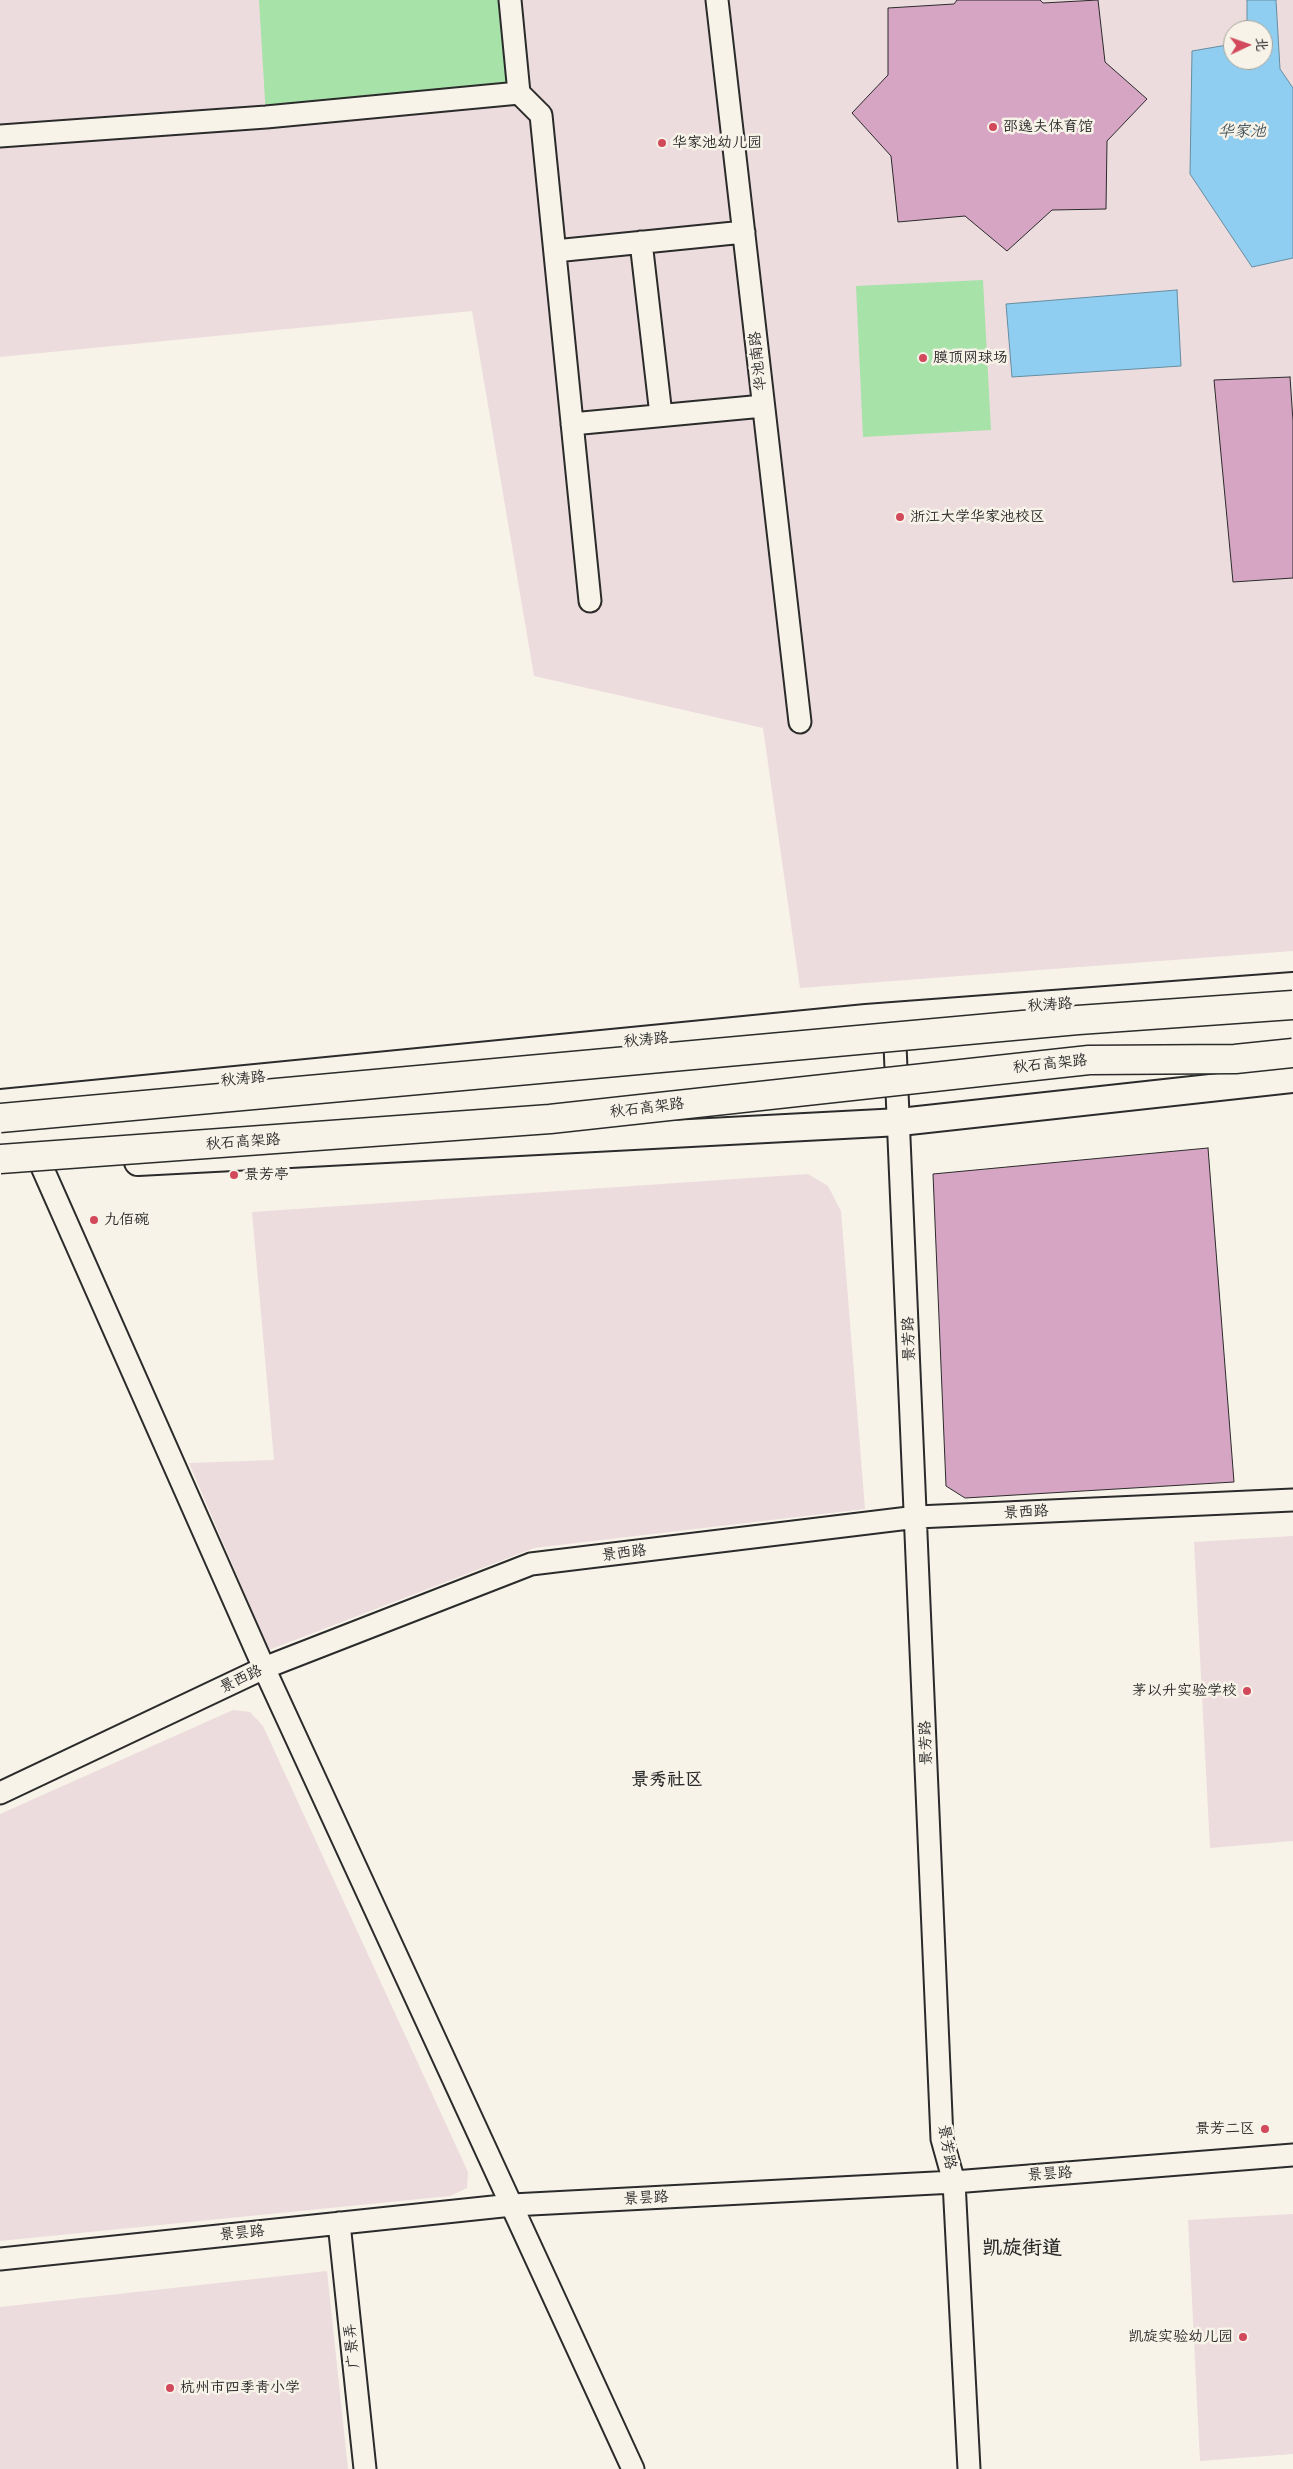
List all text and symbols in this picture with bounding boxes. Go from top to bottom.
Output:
north arrow [1223,20,1273,70]
text: 北 [1253,37,1271,52]
place label: 邵逸夫体育馆 [1003,118,1093,136]
marker: 邵逸夫体育馆 [987,121,999,133]
water label: 华家池 [1218,121,1266,141]
place label: 华家池幼儿园 [672,134,762,152]
marker: 华家池幼儿园 [656,137,668,149]
street label: 华池南路 [746,330,770,392]
place label: 膜顶网球场 [933,349,1008,367]
marker: 膜顶网球场 [917,352,929,364]
place label: 浙江大学华家池校区 [910,508,1045,526]
marker: 浙江大学华家池校区 [894,511,906,523]
street label: 秋涛路 [1027,994,1073,1016]
street label: 秋涛路 [623,1029,669,1051]
street label: 秋石高架路 [1012,1051,1088,1077]
street label: 秋涛路 [220,1068,266,1090]
street label: 秋石高架路 [609,1094,685,1122]
street label: 秋石高架路 [205,1130,281,1154]
place label: 景芳亭 [244,1166,289,1184]
marker: 景芳亭 [228,1169,240,1181]
place label: 九佰碗 [104,1211,149,1229]
marker: 九佰碗 [88,1214,100,1226]
street label: 景芳路 [899,1316,919,1362]
street label: 景西路 [1003,1502,1049,1522]
street label: 景西路 [601,1541,647,1565]
street label: 景西路 [217,1661,265,1697]
place label: 茅以升实验学校 [1132,1682,1237,1700]
marker: 茅以升实验学校 [1241,1685,1253,1697]
street label: 景芳路 [916,1720,936,1766]
district label: 景秀社区 [631,1769,703,1791]
place label: 景芳二区 [1195,2120,1255,2138]
street label: 景芳路 [934,2123,960,2171]
marker: 景芳二区 [1259,2123,1271,2135]
street label: 景昙路 [1027,2163,1073,2185]
street label: 景昙路 [623,2188,669,2208]
street label: 景昙路 [219,2222,265,2244]
district label: 凯旋街道 [982,2236,1062,2260]
street label: 广景弄 [341,2323,363,2369]
place label: 凯旋实验幼儿园 [1128,2328,1233,2346]
marker: 凯旋实验幼儿园 [1237,2331,1249,2343]
place label: 杭州市四季青小学 [180,2379,300,2397]
marker: 杭州市四季青小学 [164,2382,176,2394]

